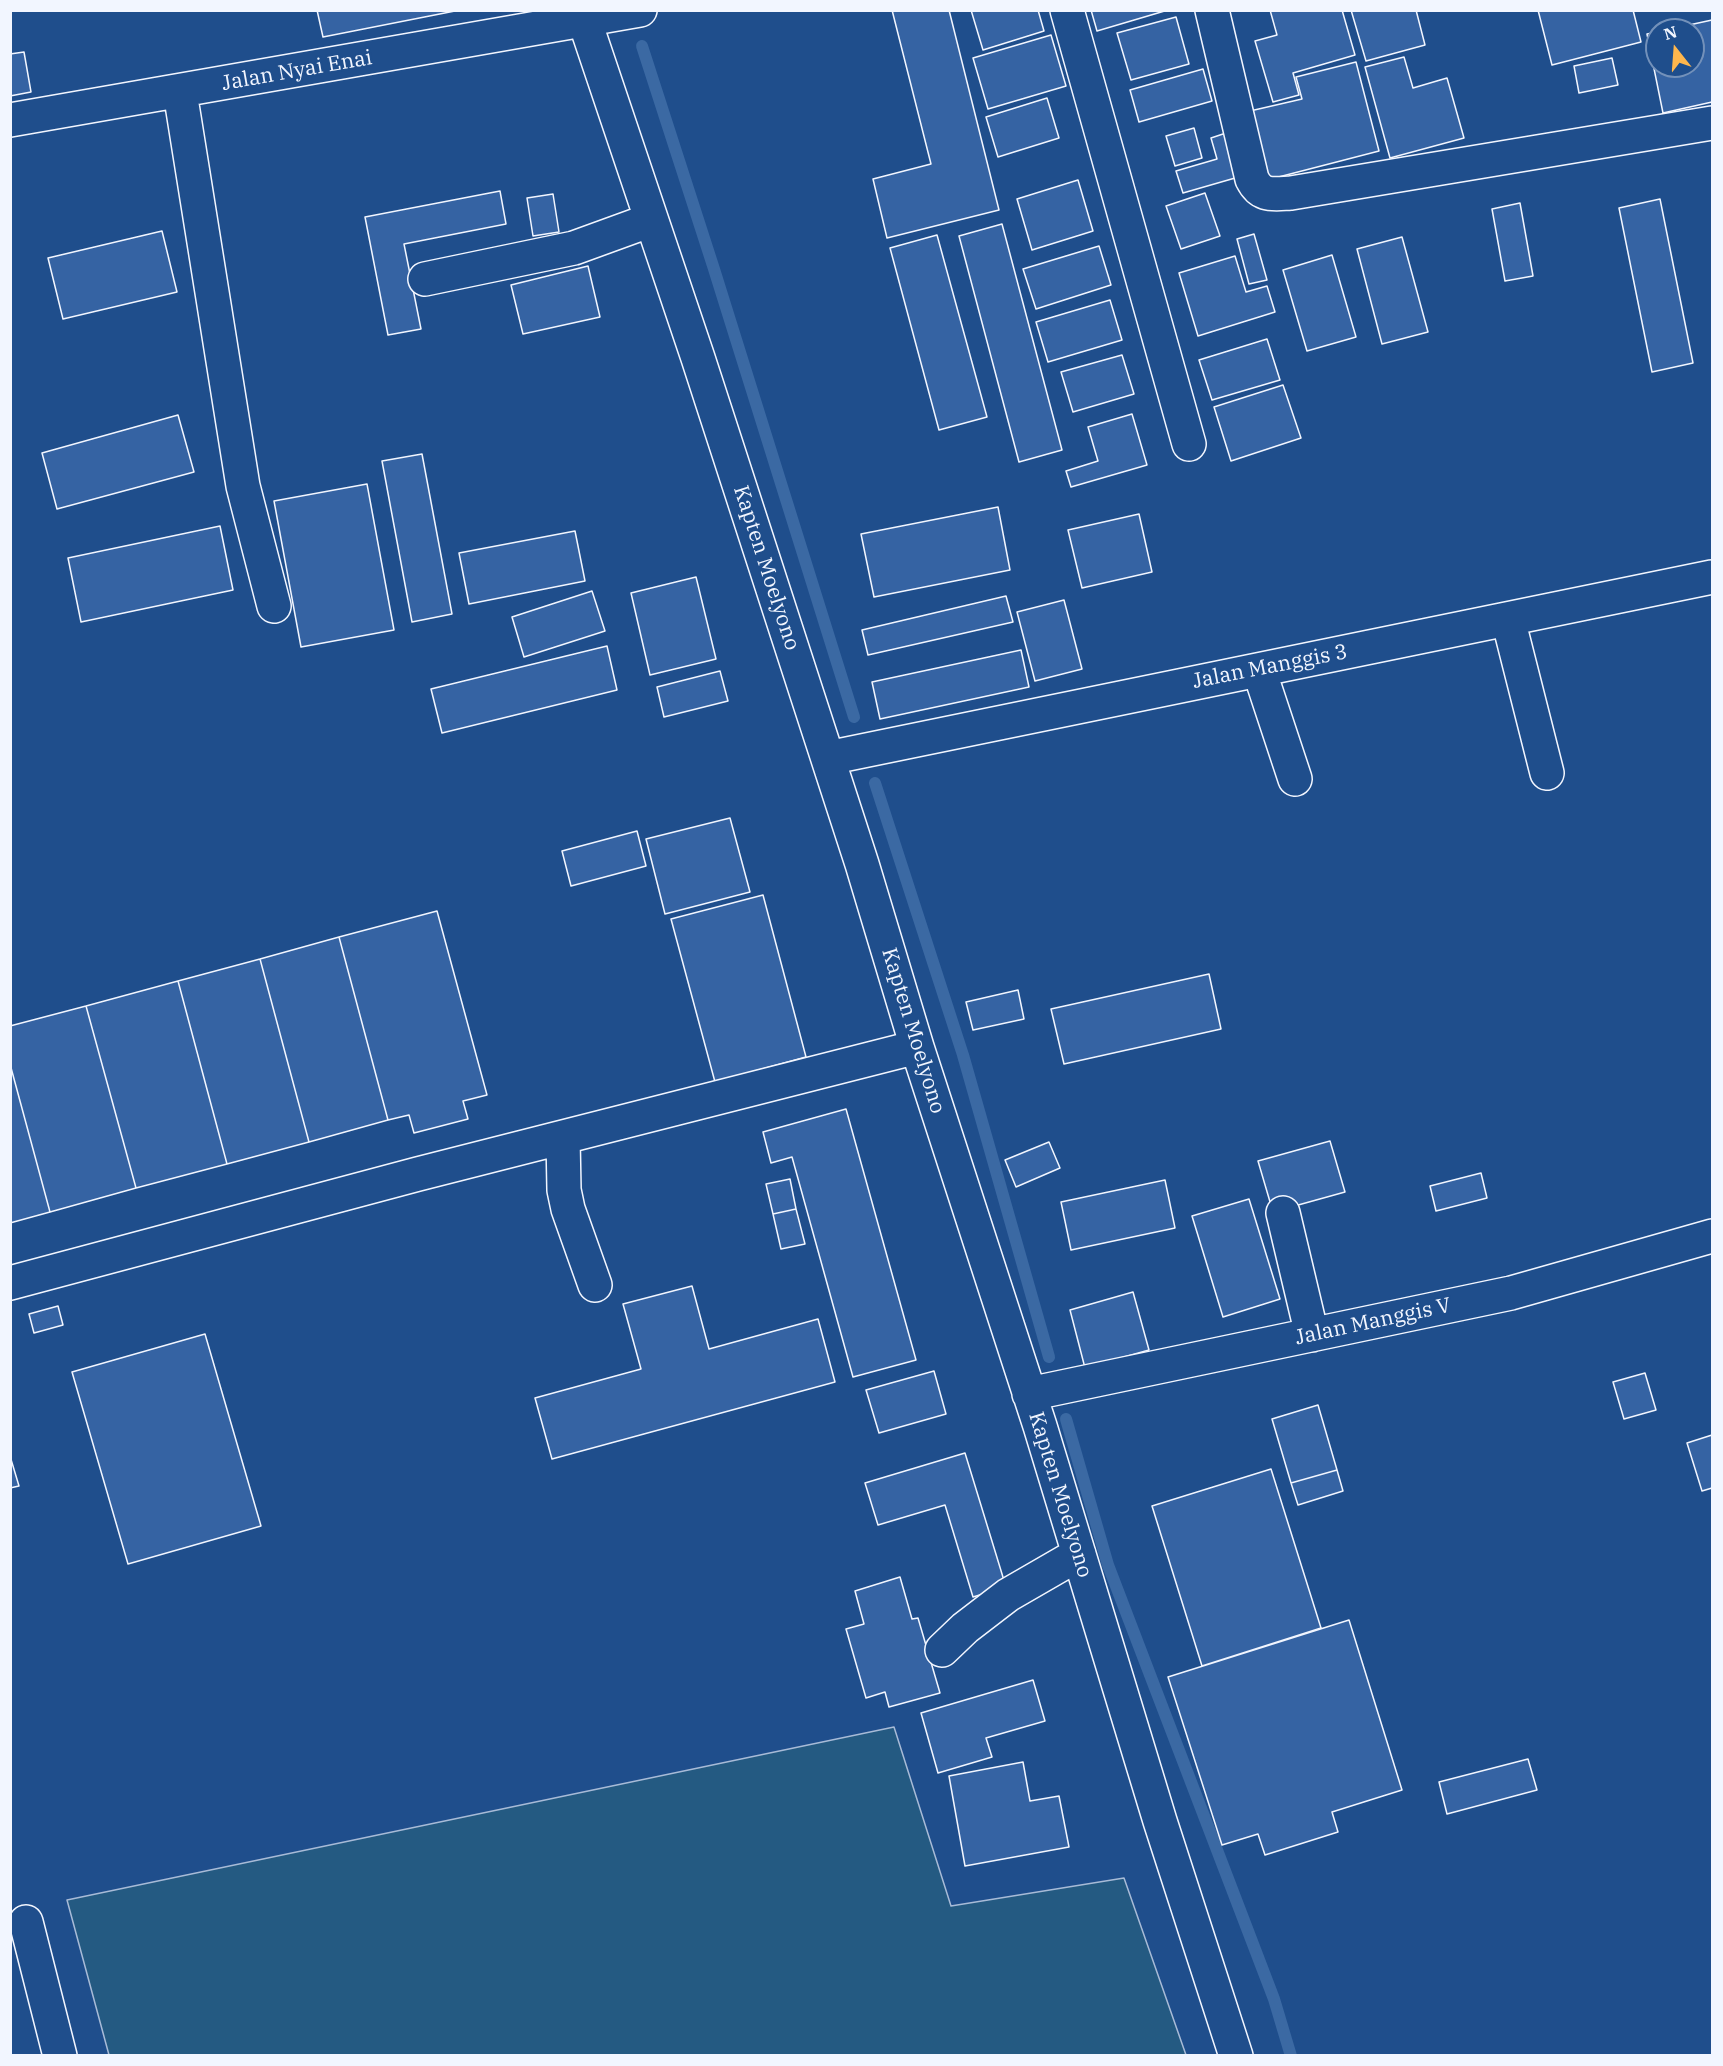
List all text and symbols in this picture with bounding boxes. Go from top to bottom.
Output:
north arrow [1645,18,1705,78]
text: N [1661,21,1679,44]
street label: Jalan Nyai Enai [220,45,374,97]
street label: Kapten Moelyono [727,482,805,654]
street label: Jalan Manggis 3 [1190,640,1350,694]
street label: Kapten Moelyono [876,945,950,1117]
street label: Jalan Manggis V [1293,1293,1453,1351]
street label: Kapten Moelyono [1023,1409,1097,1581]

